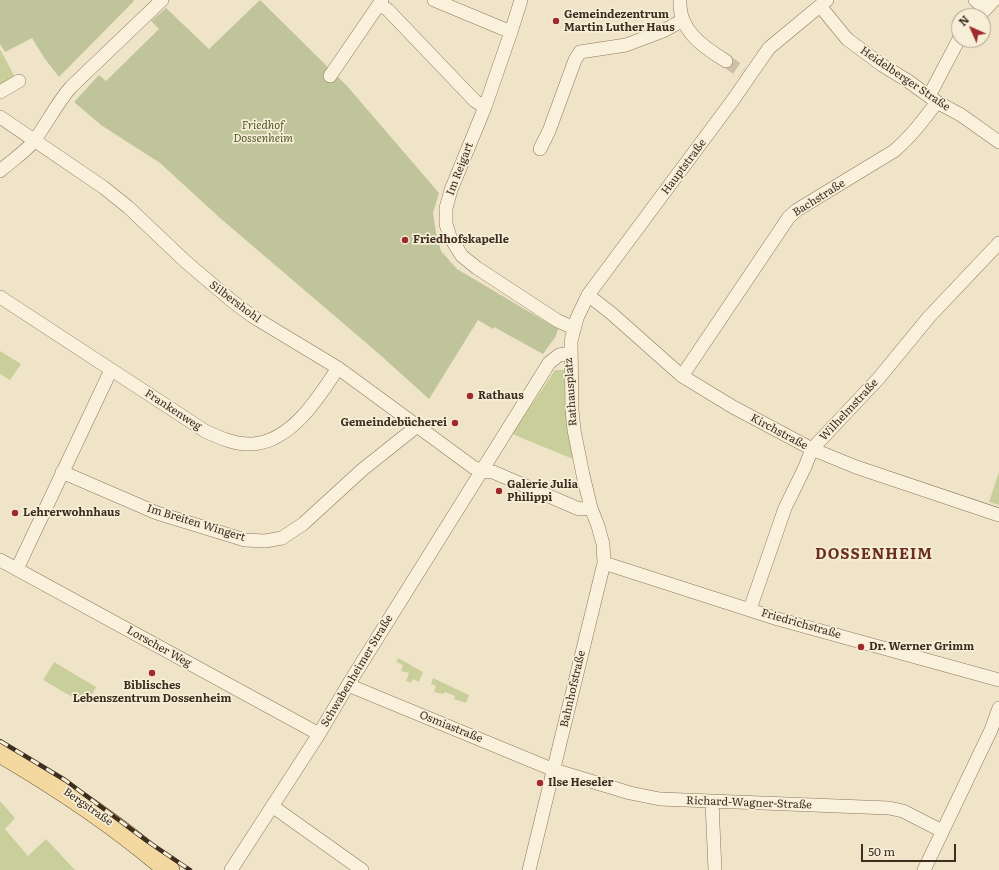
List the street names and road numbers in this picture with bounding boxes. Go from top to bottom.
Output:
street label: Heidelberger Straße [857,44,953,114]
street label: Hauptstraße [659,137,709,197]
street label: Im Reigart [444,141,476,197]
street label: Bachstraße [790,177,848,219]
street label: Silbershohl [207,278,263,326]
street label: Rathausplatz [562,357,580,427]
street label: Wilhelmstraße [817,376,881,444]
street label: Frankenweg [142,387,204,433]
street label: Kirchstraße [748,411,810,453]
street label: Im Breiten Wingert [145,502,247,544]
street label: Friedrichstraße [759,606,843,642]
street label: Schwabenheimer Straße [318,613,396,729]
street label: Lorscher Weg [124,624,194,670]
street label: Bahnhofstraße [558,649,588,729]
street label: Osmiastraße [418,708,484,746]
street label: Bergstraße [61,785,115,829]
street label: Richard-Wagner-Straße [686,794,812,812]

